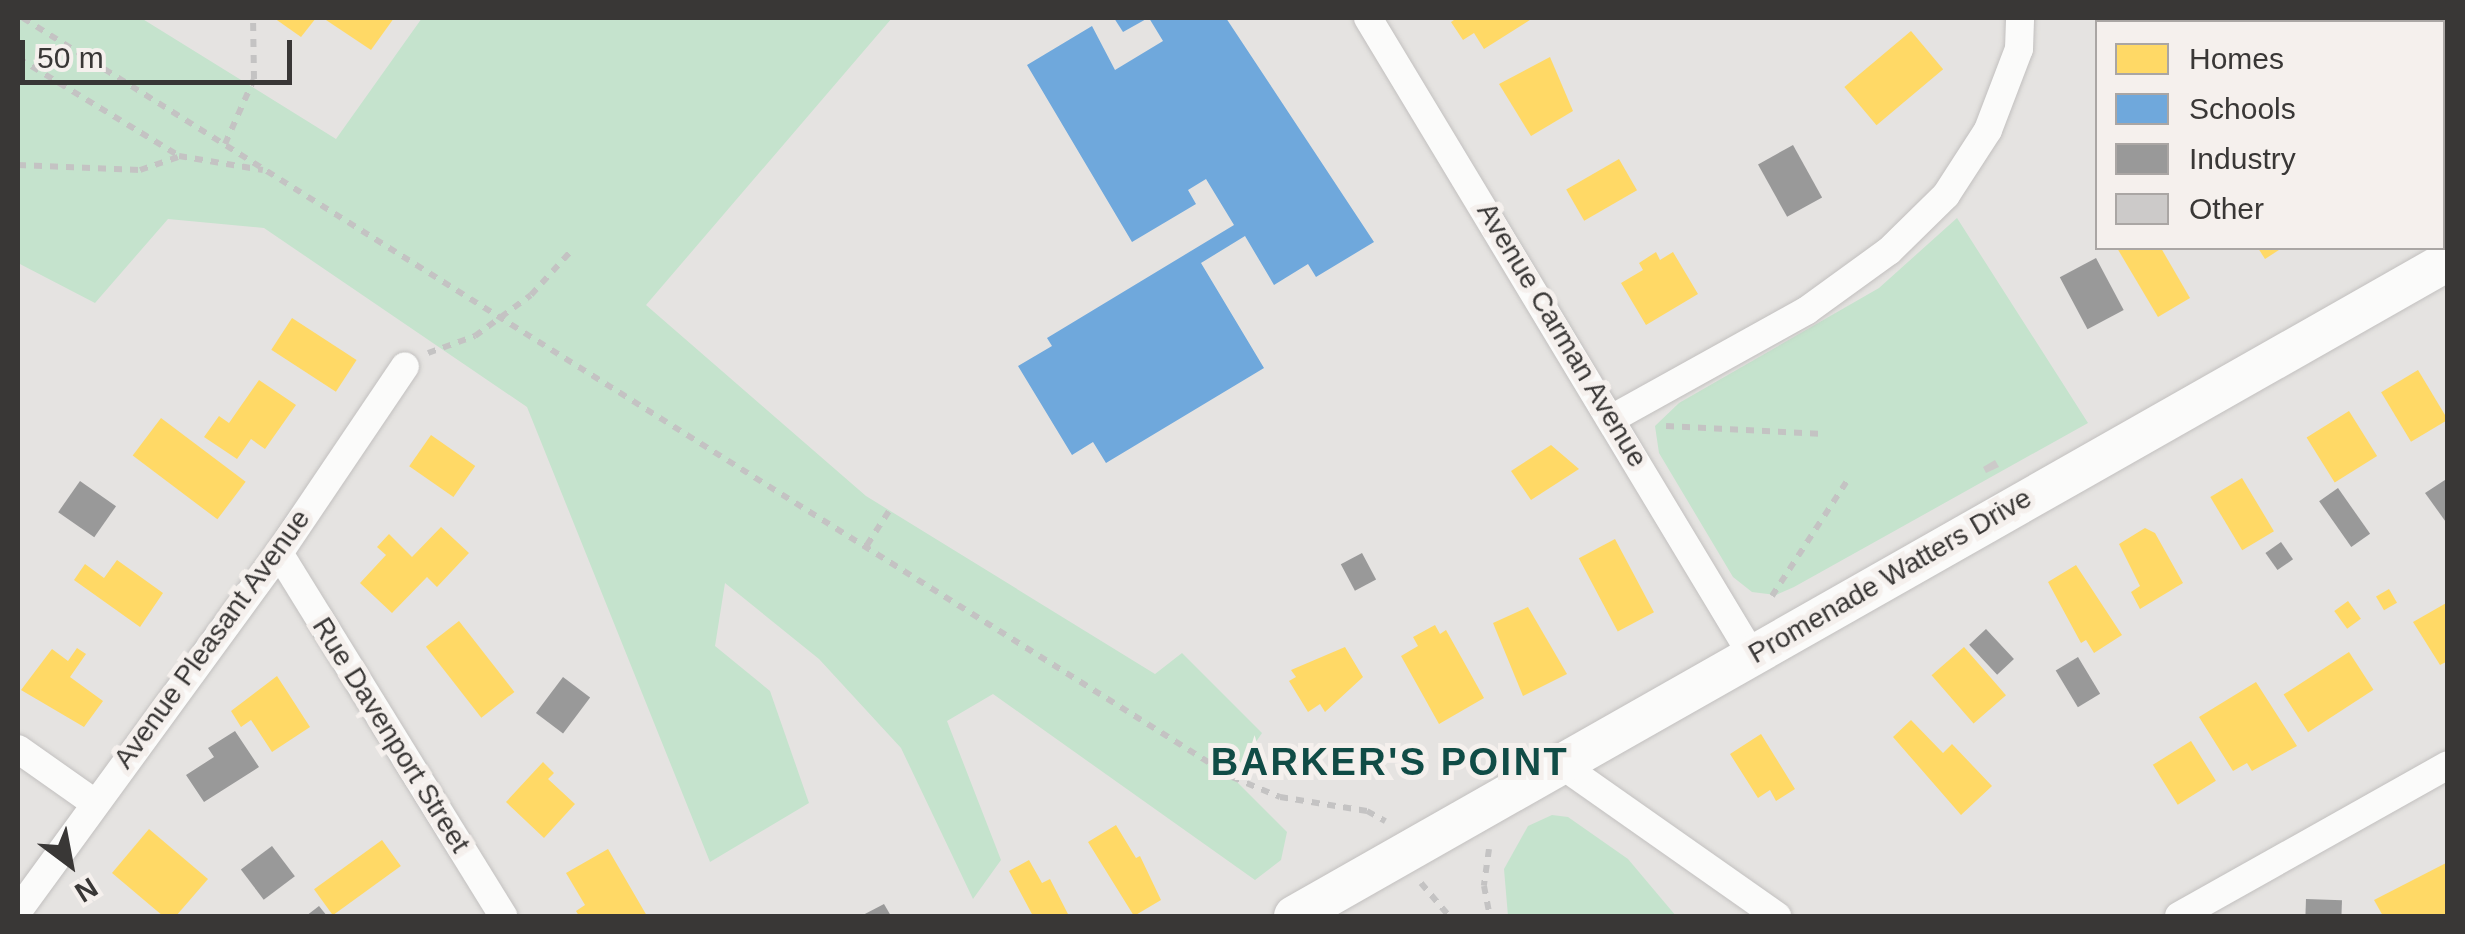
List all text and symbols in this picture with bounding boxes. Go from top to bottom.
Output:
scale bar [25,20,298,82]
legend [2095,20,2445,250]
text: 50 m [37,41,104,74]
text: Homes [2189,42,2284,75]
text: Schools [2189,92,2296,125]
text: Industry [2189,142,2296,175]
text: Other [2189,192,2264,225]
street label: Avenue Carman Avenue [1469,196,1655,474]
street label: Promenade Watters Drive [1743,481,2037,671]
street label: Avenue Pleasant Avenue [106,502,318,776]
street label: Rue Davenport Street [305,611,477,859]
district label: BARKER'S POINT [1211,740,1569,786]
north arrow [20,814,120,914]
text: N [69,871,103,908]

